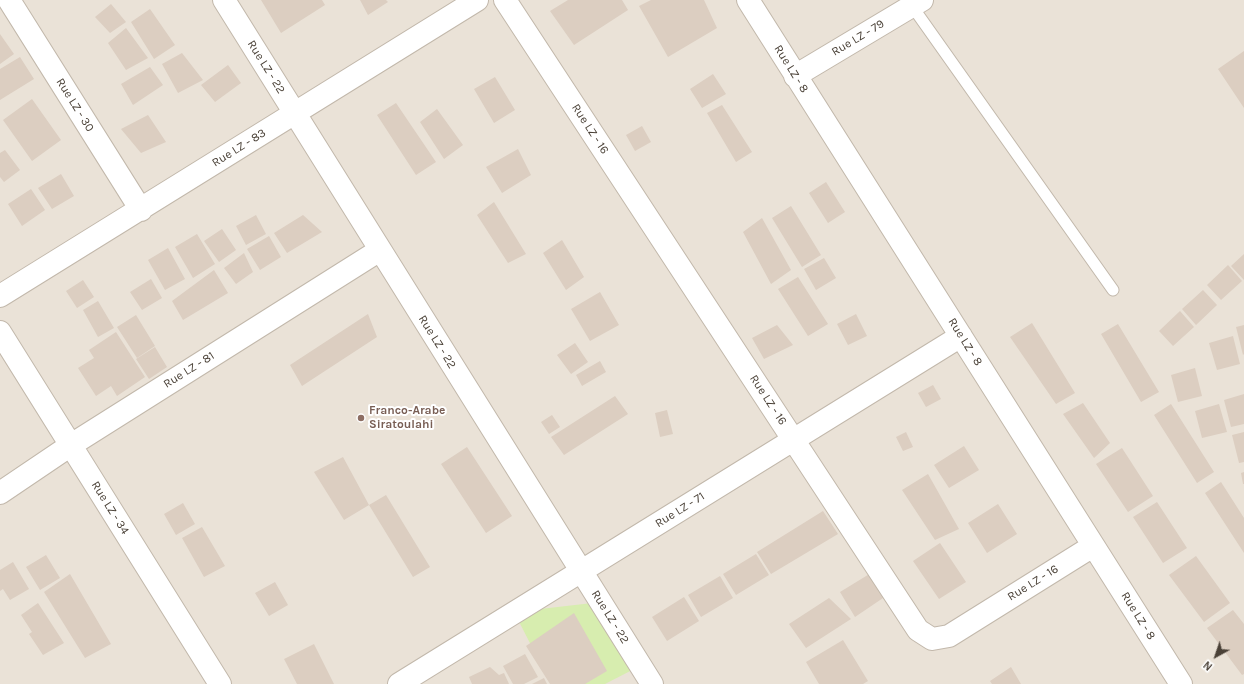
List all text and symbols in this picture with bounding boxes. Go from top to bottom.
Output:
street label: Rue LZ - 79 [829,17,887,59]
street label: Rue LZ - 22 [244,38,288,96]
street label: Rue LZ - 8 [771,42,811,96]
street label: Rue LZ - 30 [53,76,97,134]
street label: Rue LZ - 16 [568,101,612,157]
street label: Rue LZ - 83 [209,126,269,170]
street label: Rue LZ - 22 [415,313,459,371]
street label: Rue LZ - 8 [945,315,985,369]
street label: Rue LZ - 81 [161,349,217,391]
street label: Rue LZ - 16 [746,372,790,428]
place label: Franco-Arabe Siratoulahi [369,404,445,432]
marker: Franco-Arabe Siratoulahi [356,413,366,423]
street label: Rue LZ - 34 [88,479,132,537]
street label: Rue LZ - 71 [653,489,707,531]
street label: Rue LZ - 16 [1005,562,1061,604]
street label: Rue LZ - 22 [588,588,632,646]
street label: Rue LZ - 8 [1118,589,1158,643]
north arrow [1196,636,1236,676]
text: N [1201,658,1215,673]

